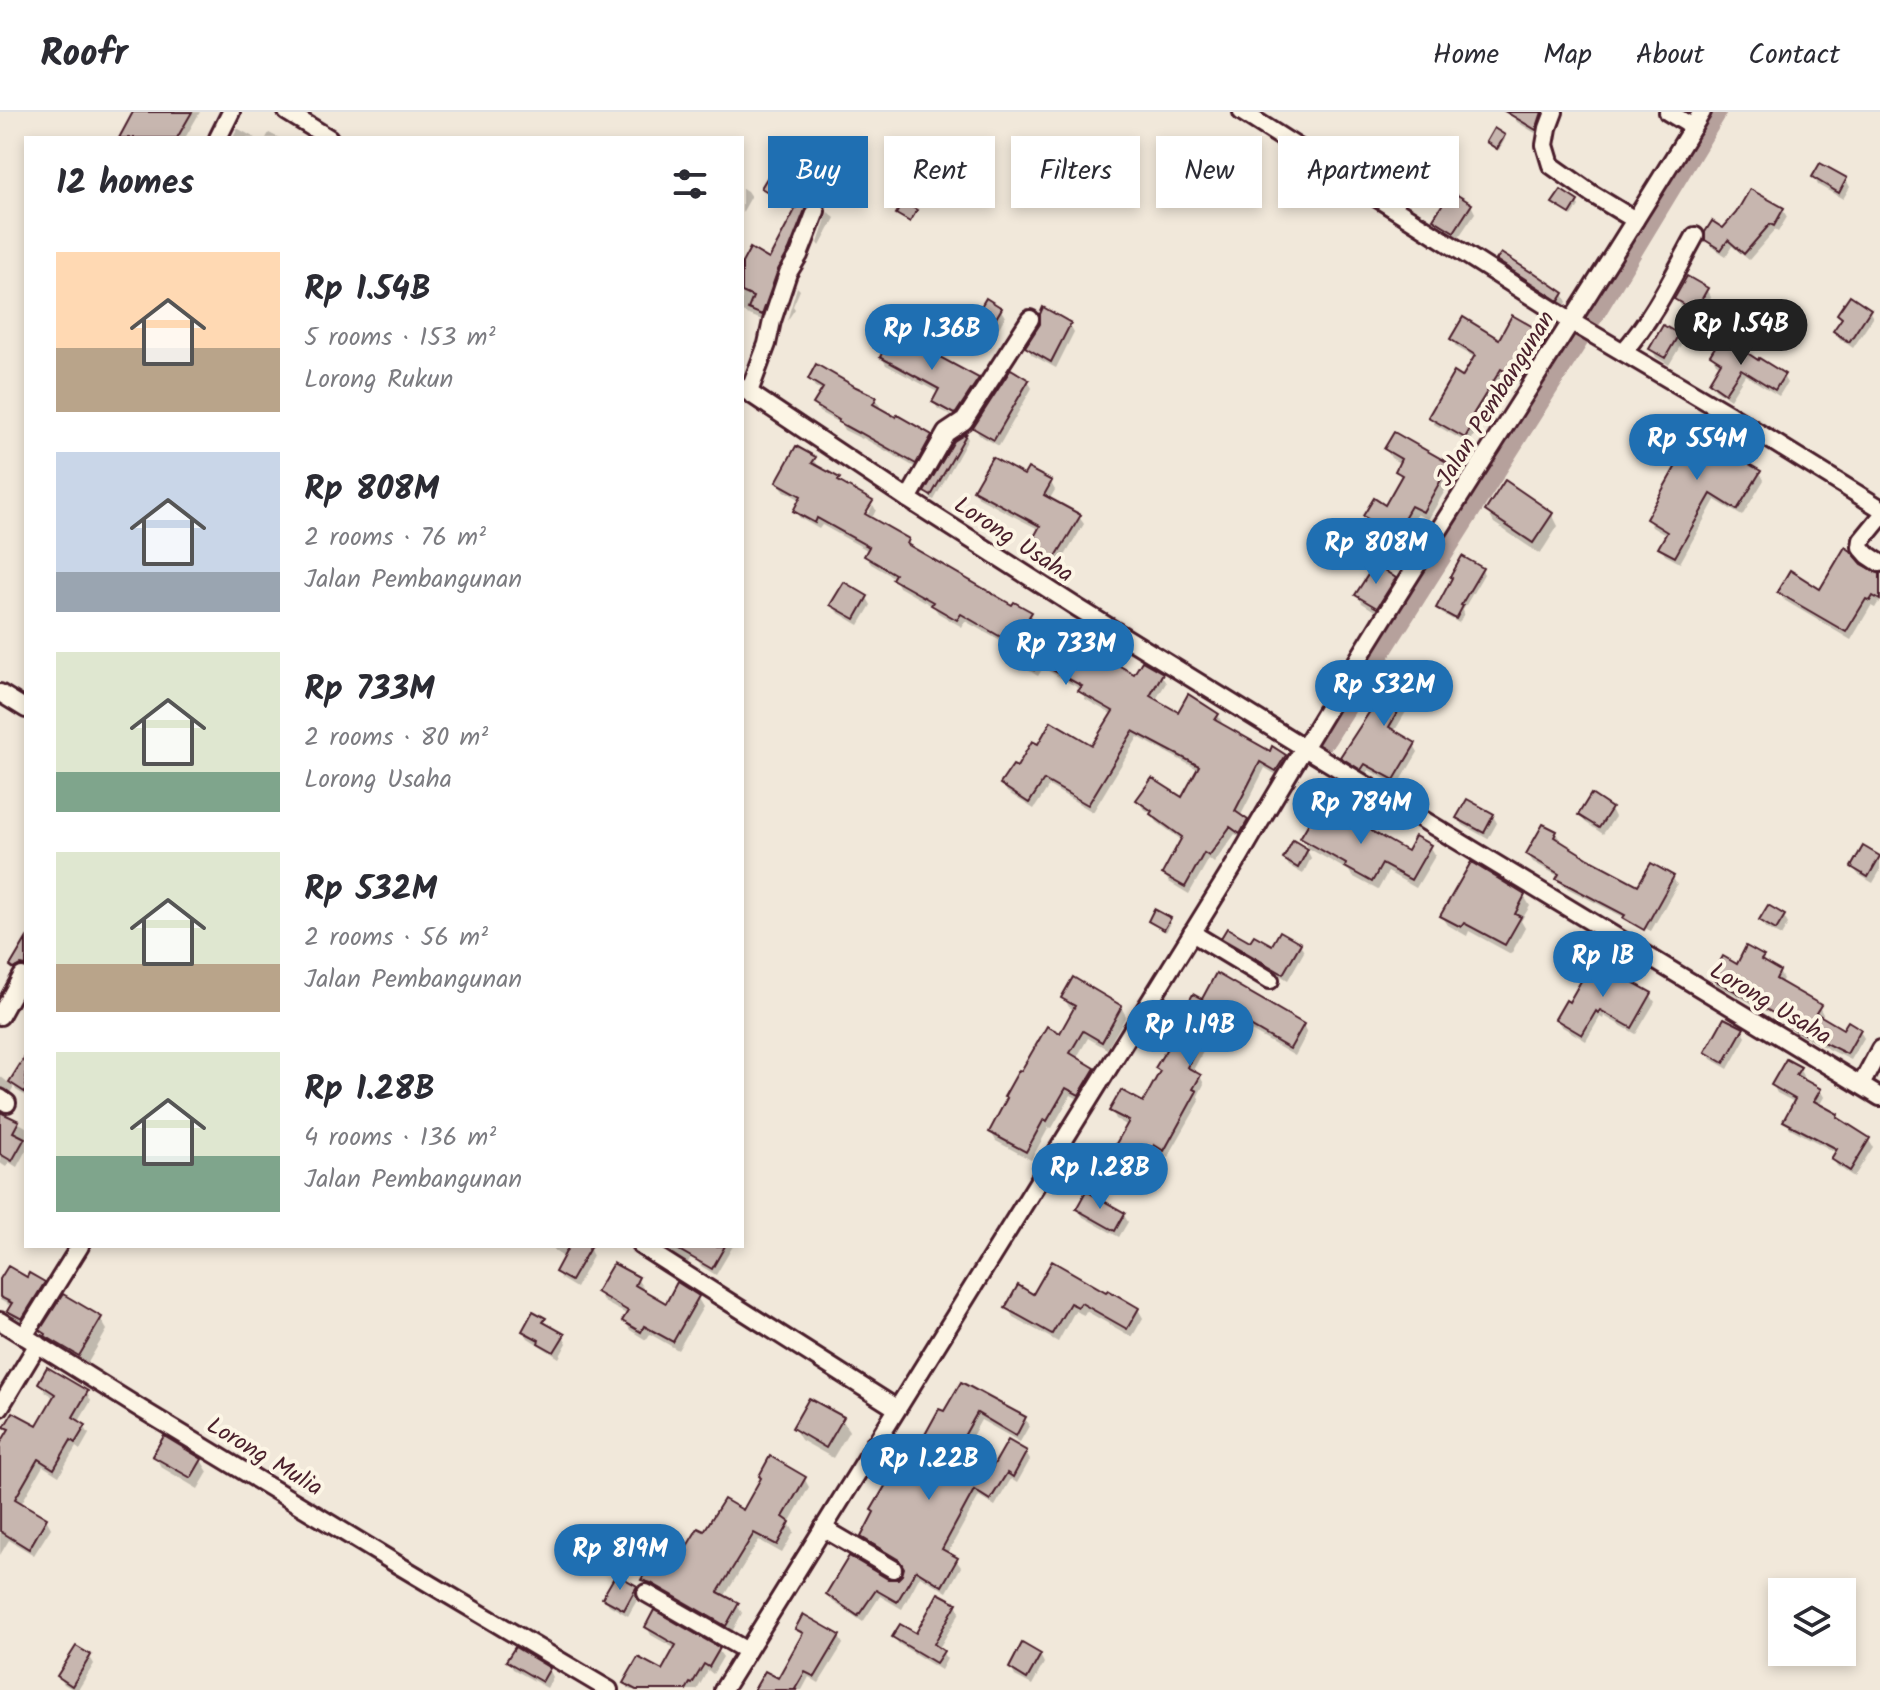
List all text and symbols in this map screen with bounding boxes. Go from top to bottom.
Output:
text: Roofr [40,25,128,85]
text: Home [1433,33,1499,78]
text: Map [1543,33,1592,78]
text: About [1636,33,1704,78]
text: Contact [1748,33,1840,78]
chip: Buy [768,136,868,208]
chip: Rent [884,136,995,208]
chip: Filters [1011,136,1140,208]
chip: New [1156,136,1262,208]
chip: Apartment [1278,136,1459,208]
text: 12 homes [56,157,194,211]
icon: filters [668,162,712,206]
text: Rp 1.54B [304,263,431,317]
icon: home [120,284,216,380]
pin: Rp 1.54B [1658,299,1824,367]
street label: Jalan Pembangunan [1426,303,1566,495]
pin: Rp 1.36B [849,304,1015,372]
text: Rp 1.54B [1692,304,1790,346]
text: Rp 1.36B [883,309,981,351]
text: 5 rooms · 153 m² [304,317,495,359]
text: Lorong Rukun [304,359,453,401]
pin: Rp 554M [1623,414,1771,482]
text: Rp 554M [1647,419,1747,461]
text: Rp 808M [304,463,439,517]
icon: home [120,484,216,580]
street label: Lorong Usaha [945,487,1081,594]
text: 2 rooms · 76 m² [304,517,486,559]
pin: Rp 808M [1302,518,1450,586]
text: Rp 808M [1324,523,1428,565]
text: Jalan Pembangunan [304,559,522,601]
pin: Rp 733M [992,619,1140,687]
text: Rp 733M [1016,624,1116,666]
pin: Rp 532M [1310,660,1458,728]
text: Rp 733M [304,663,435,717]
text: Rp 532M [1333,665,1435,707]
icon: home [120,684,216,780]
text: 2 rooms · 80 m² [304,717,488,759]
text: Lorong Usaha [304,759,452,801]
pin: Rp 784M [1287,778,1435,846]
text: Rp 784M [1310,783,1412,825]
text: Rp 532M [304,863,437,917]
icon: home [120,884,216,980]
text: 2 rooms · 56 m² [304,917,488,959]
pin: Rp 1B [1547,931,1659,999]
text: Rp 1B [1571,936,1635,978]
street label: Lorong Usaha [1702,952,1839,1056]
text: Jalan Pembangunan [304,959,522,1001]
pin: Rp 1.19B [1107,1000,1273,1068]
text: Rp 1.19B [1145,1005,1235,1047]
text: Rp 1.28B [304,1063,435,1117]
icon: home [120,1084,216,1180]
text: 4 rooms · 136 m² [304,1117,496,1159]
pin: Rp 1.28B [1017,1143,1183,1211]
text: Rp 1.28B [1050,1148,1150,1190]
text: Jalan Pembangunan [304,1159,522,1201]
street label: Lorong Mulia [198,1407,330,1507]
pin: Rp 1.22B [846,1434,1012,1502]
text: Rp 1.22B [879,1439,979,1481]
pin: Rp 819M [546,1524,694,1592]
text: Rp 819M [572,1529,668,1571]
map controls [1768,1578,1856,1666]
button: layers [1768,1578,1856,1666]

